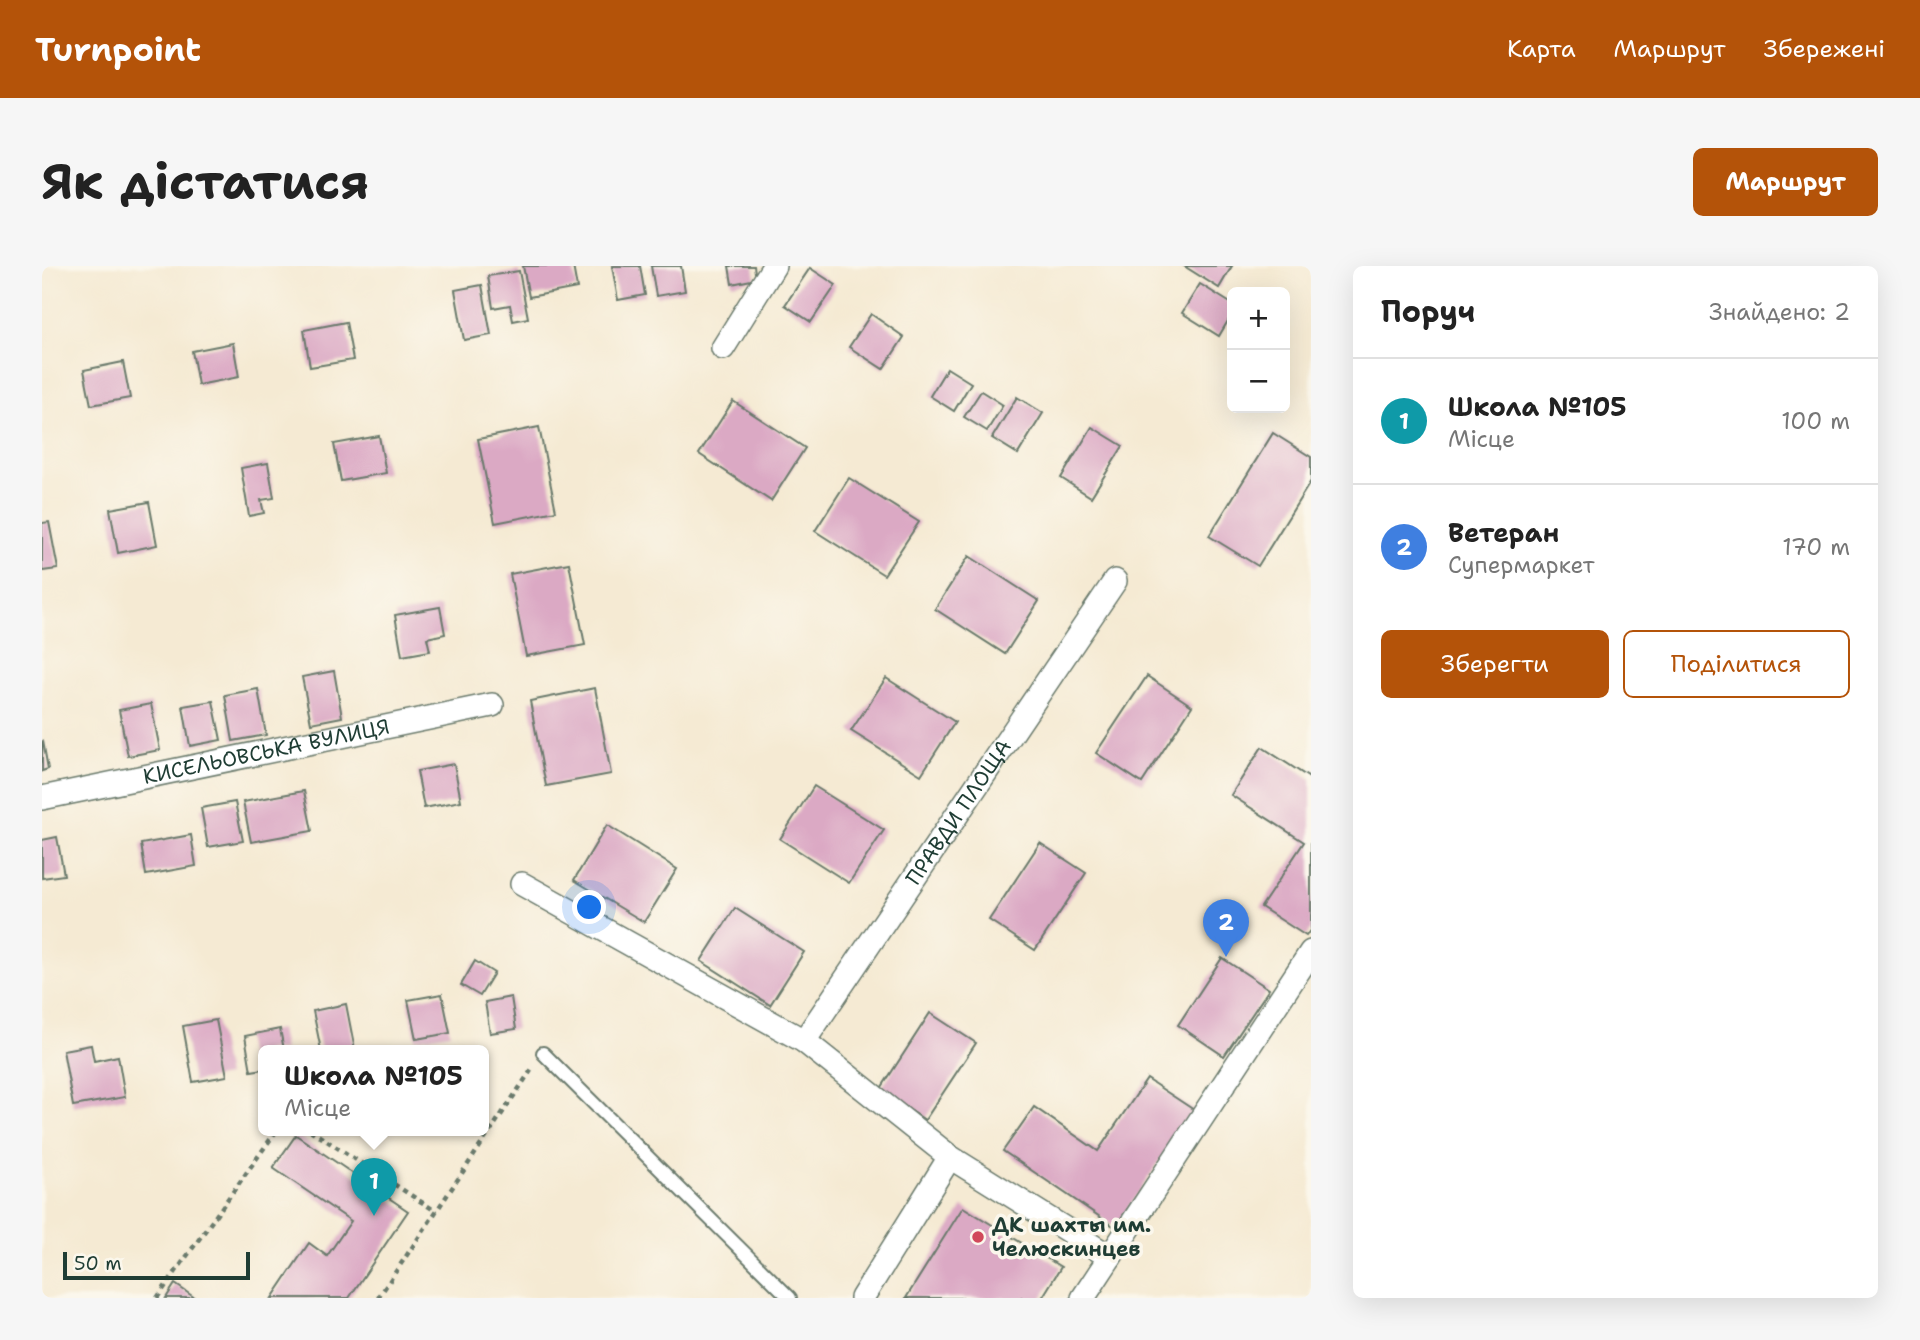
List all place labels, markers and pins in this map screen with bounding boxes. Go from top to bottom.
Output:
pin: 2 [1203,899,1249,957]
pin: 1 [351,1158,397,1216]
place label: ДК шахты им. Челюскинцев [992,1211,1151,1263]
marker: ДК шахты им. Челюскинцев [970,1229,986,1245]

